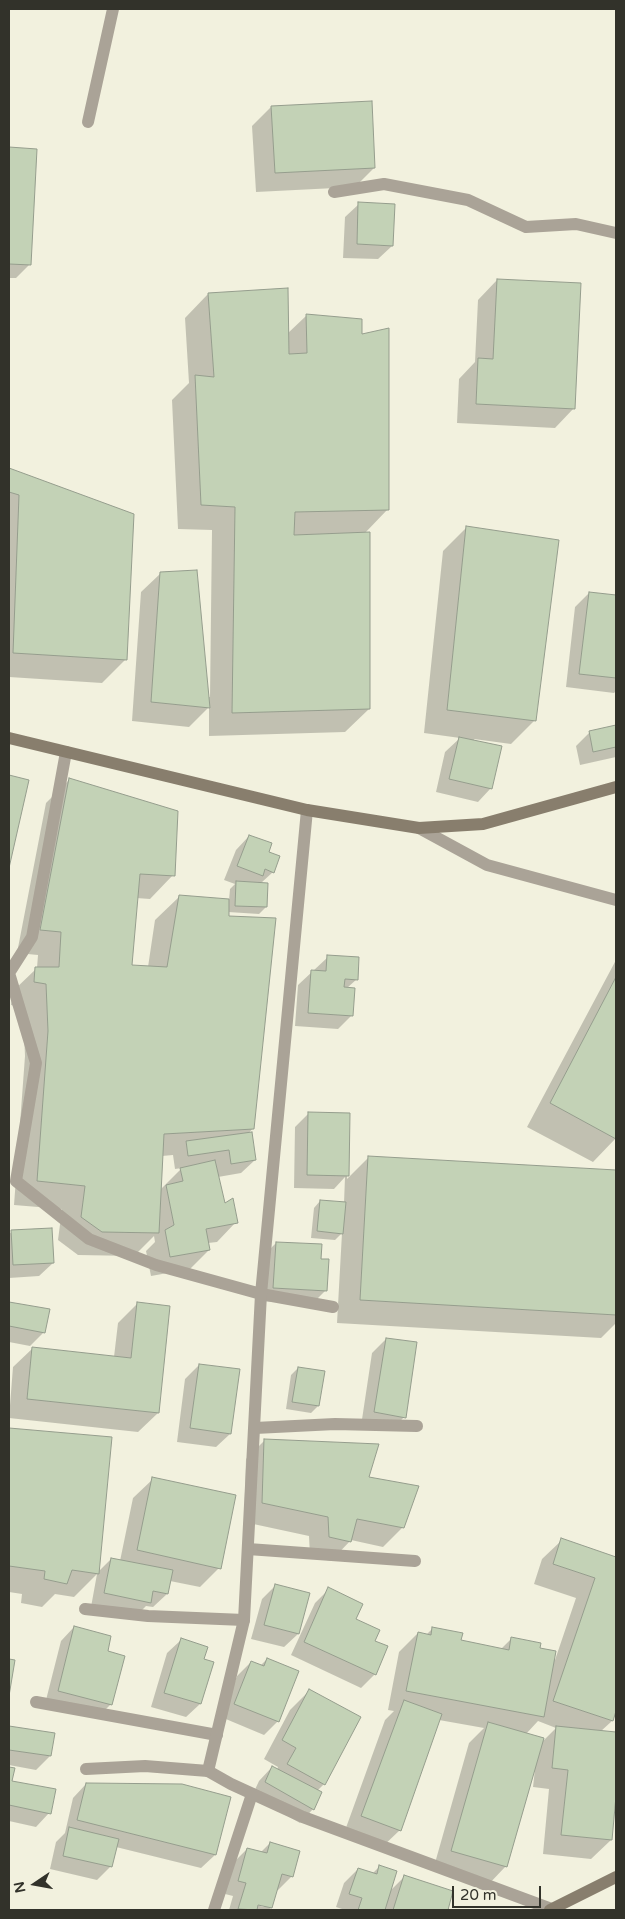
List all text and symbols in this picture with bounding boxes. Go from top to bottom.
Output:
north arrow [10,1859,60,1909]
scale bar [455,1876,544,1908]
text: N [10,1880,29,1894]
text: 20 m [460,1886,497,1904]

